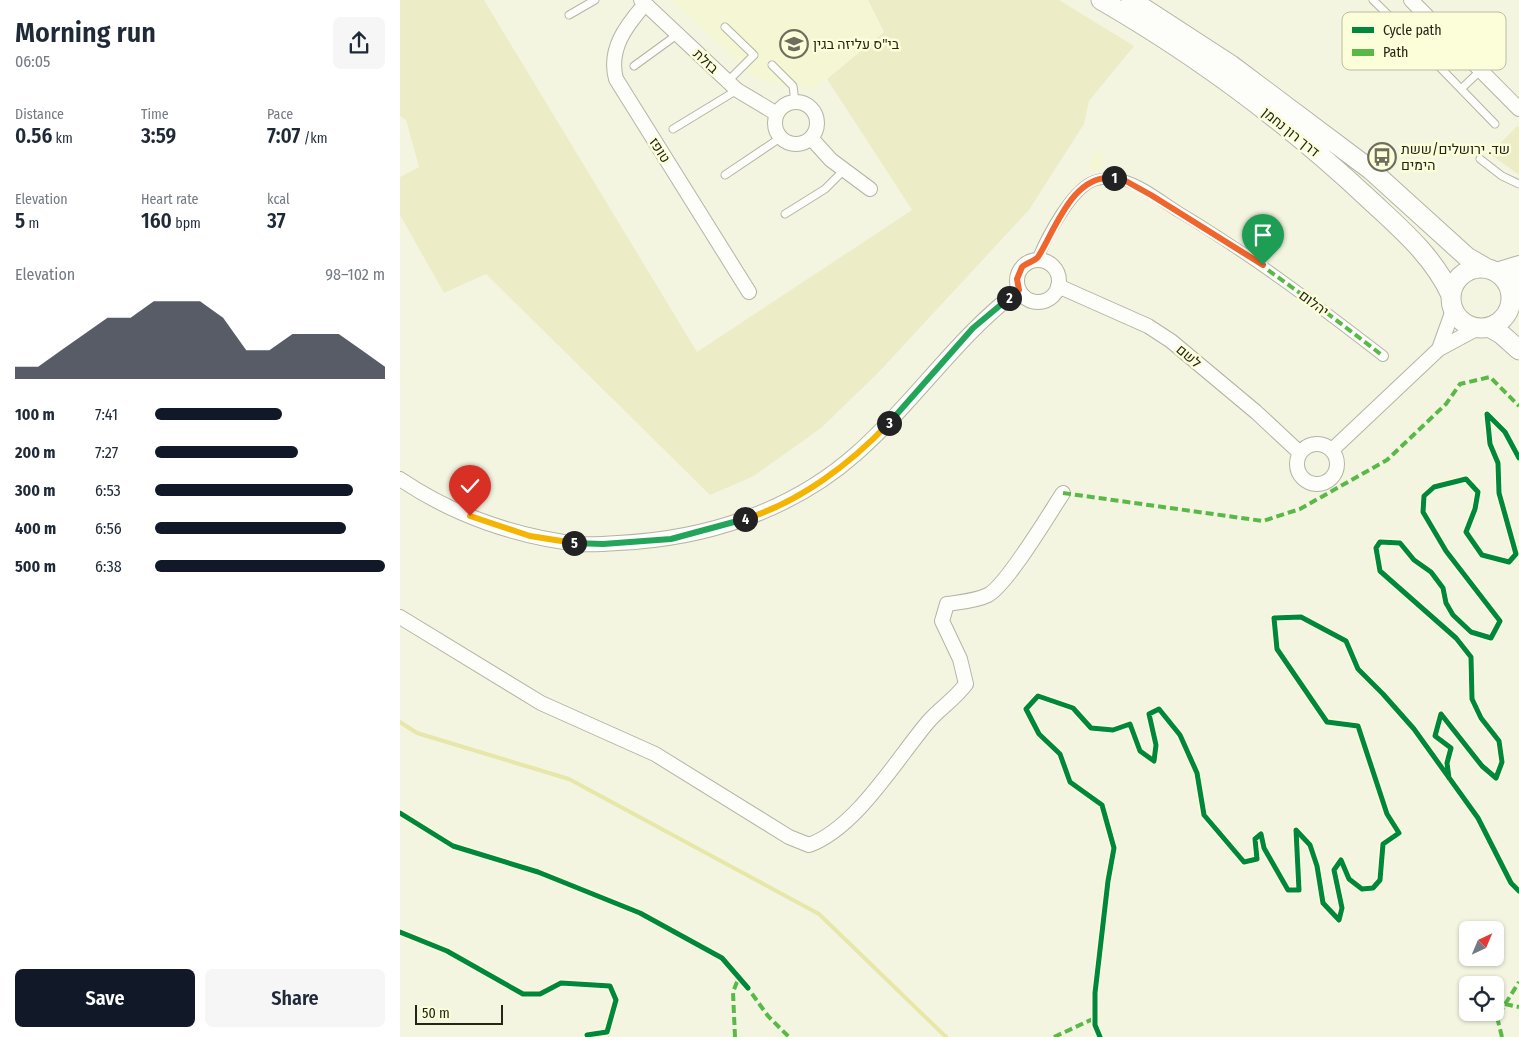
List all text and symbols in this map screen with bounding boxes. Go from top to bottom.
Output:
legend [1342,12,1506,70]
text: Morning run [15,16,156,49]
button: share [333,17,385,69]
text: Cycle path [1383,22,1442,39]
school or university icon: בי"ס עליזה בגין [779,29,809,59]
place label: בי"ס עליזה בגין [813,36,900,53]
text: Path [1383,44,1408,61]
street label: בזלת [690,46,722,78]
text: 06:05 [15,52,50,71]
street label: דרך רון נחמן [1258,104,1323,161]
text: Distance [15,106,64,123]
text: Time [141,106,169,123]
text: Pace [267,106,293,123]
text: 0.56 [15,123,52,149]
text: 3:59 [141,123,176,149]
text: 7:07 [267,123,300,149]
text: km [52,130,73,147]
text: /km [300,130,328,147]
street label: טופז [645,135,674,166]
place label: שד. ירושלים/ששת הימים [1401,141,1510,174]
bus stop icon: שד. ירושלים/ששת הימים [1367,142,1397,172]
pin: 1 [1102,166,1126,190]
text: 1 [1112,170,1117,187]
text: Elevation [15,191,68,208]
text: Heart rate [141,191,198,208]
text: kcal [267,191,290,208]
text: 5 [15,208,25,234]
text: 160 [141,208,172,234]
text: 37 [267,208,286,234]
pin [1242,214,1284,265]
text: m [25,215,39,232]
text: bpm [172,215,201,232]
icon: arrive [1249,221,1277,249]
text: Elevation [15,265,75,284]
text: 98–102 m [325,265,385,284]
pin: 2 [996,286,1022,310]
street label: יהלום [1296,287,1332,320]
text: 2 [1006,290,1013,307]
street label: לשם [1173,341,1205,372]
text: 100 m [15,405,55,424]
text: 7:41 [95,405,118,424]
pin: 3 [876,410,902,436]
text: 3 [886,415,893,432]
text: 200 m [15,443,55,462]
text: 7:27 [95,443,118,462]
pin [449,465,491,516]
icon: check [456,472,484,500]
text: 300 m [15,481,56,500]
text: 6:53 [95,481,121,500]
pin: 4 [732,506,758,532]
text: 4 [742,511,749,528]
text: 400 m [15,519,56,538]
text: 6:56 [95,519,122,538]
pin: 5 [562,530,586,556]
text: 5 [571,535,578,552]
text: 500 m [15,557,56,576]
text: 6:38 [95,557,122,576]
north arrow [1459,921,1504,966]
map controls [1459,921,1504,1021]
button: Save [15,969,195,1027]
button: Share [205,969,385,1027]
button: locate [1459,976,1504,1021]
scale bar [415,1002,502,1025]
text: 50 m [422,1005,450,1022]

